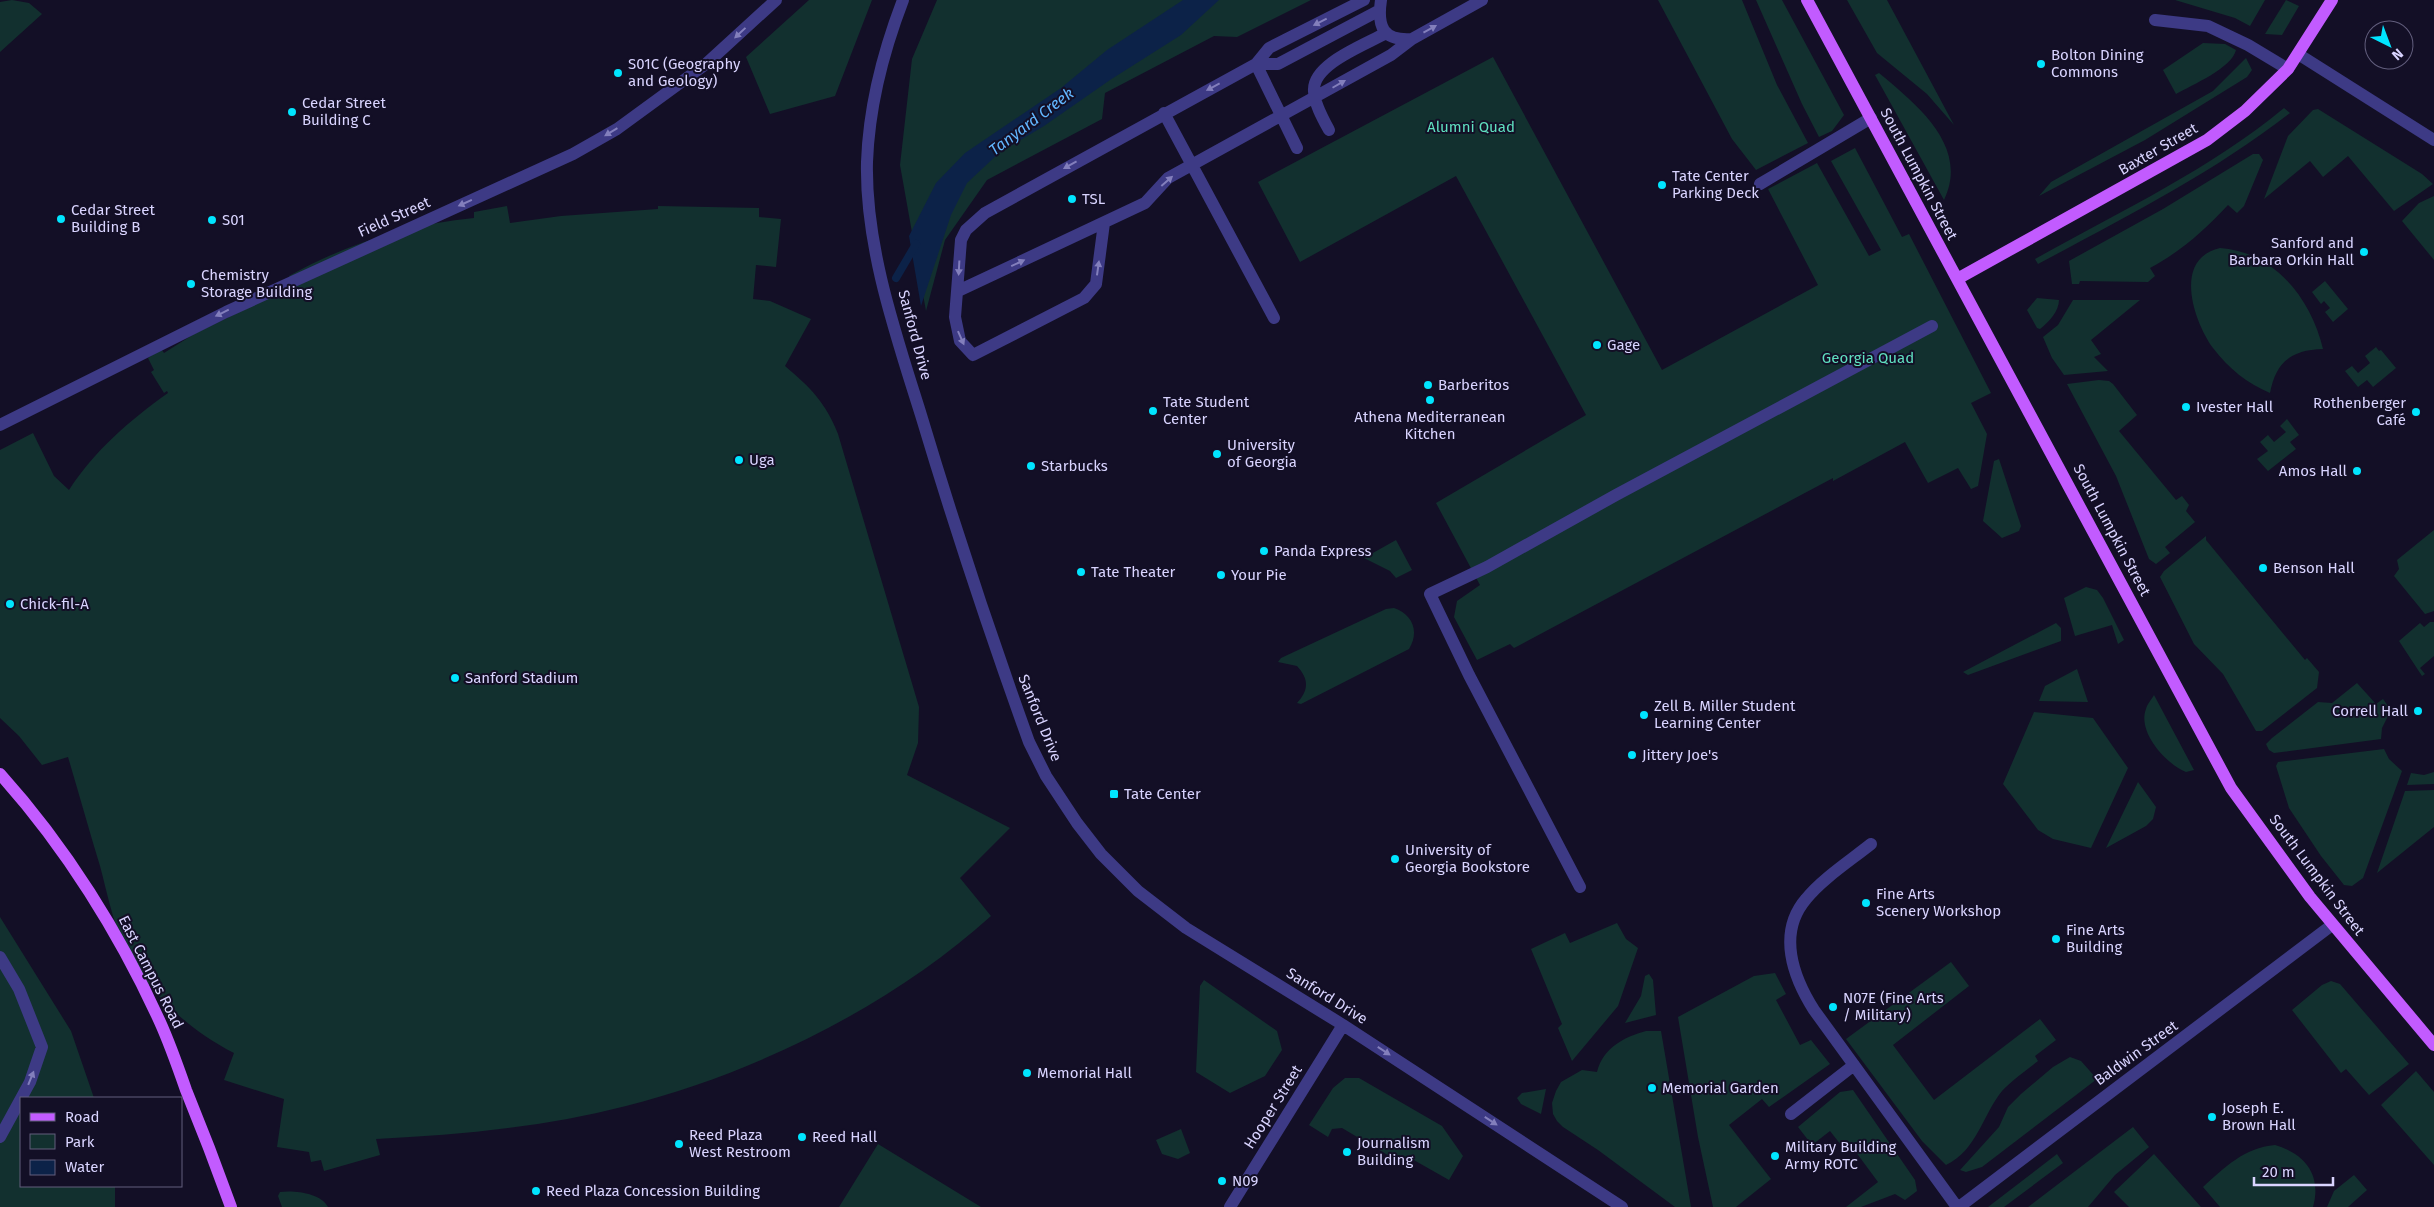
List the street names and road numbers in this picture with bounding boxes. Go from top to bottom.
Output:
street label: South Lumpkin Street [1877,105,1962,244]
street label: Baxter Street [2115,119,2201,179]
street label: Field Street [355,193,433,241]
street label: Sanford Drive [894,288,936,382]
street label: South Lumpkin Street [2070,461,2155,600]
street label: Sanford Drive [1014,672,1066,764]
street label: South Lumpkin Street [2266,811,2369,940]
street label: East Campus Road [115,912,187,1032]
street label: Sanford Drive [1283,964,1371,1028]
street label: Baldwin Street [2091,1016,2182,1089]
street label: Hooper Street [1240,1061,1306,1152]

